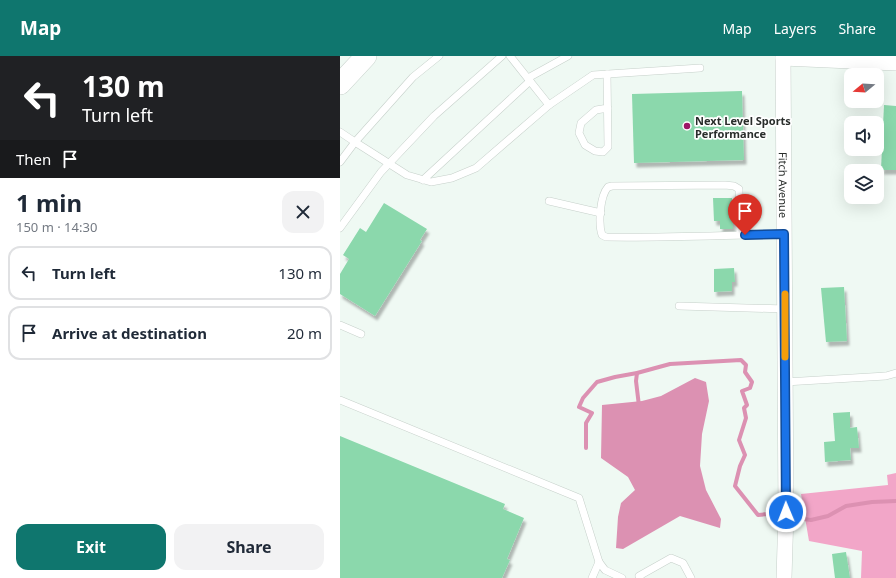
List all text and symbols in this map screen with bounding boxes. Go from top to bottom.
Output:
text: Map [20,15,61,41]
text: Map [723,19,752,38]
text: Layers [774,19,816,38]
text: Share [838,19,876,38]
text: 130 m [82,67,165,105]
north arrow [844,68,884,108]
map controls [844,68,884,204]
icon: left [16,72,68,124]
text: Turn left [82,103,153,127]
place label: Next Level Sports Performance [695,113,791,141]
button: sound [844,116,884,156]
marker: Next Level Sports Performance [682,121,692,131]
icon: arrive [59,148,81,170]
text: Then [16,149,51,169]
street label: Fitch Avenue [776,152,792,218]
button: layers [844,164,884,204]
text: 1 min [16,186,82,219]
button: close [282,191,324,233]
pin [728,194,762,235]
icon: arrive [734,200,756,222]
text: 150 m · 14:30 [16,218,97,236]
icon: left [18,262,40,284]
text: Turn left [52,263,116,283]
text: 130 m [278,263,322,283]
icon: arrive [18,322,40,344]
text: Arrive at destination [52,323,207,343]
text: 20 m [287,323,322,343]
position arrow [765,491,807,533]
button: Exit [16,524,166,570]
button: Share [174,524,324,570]

